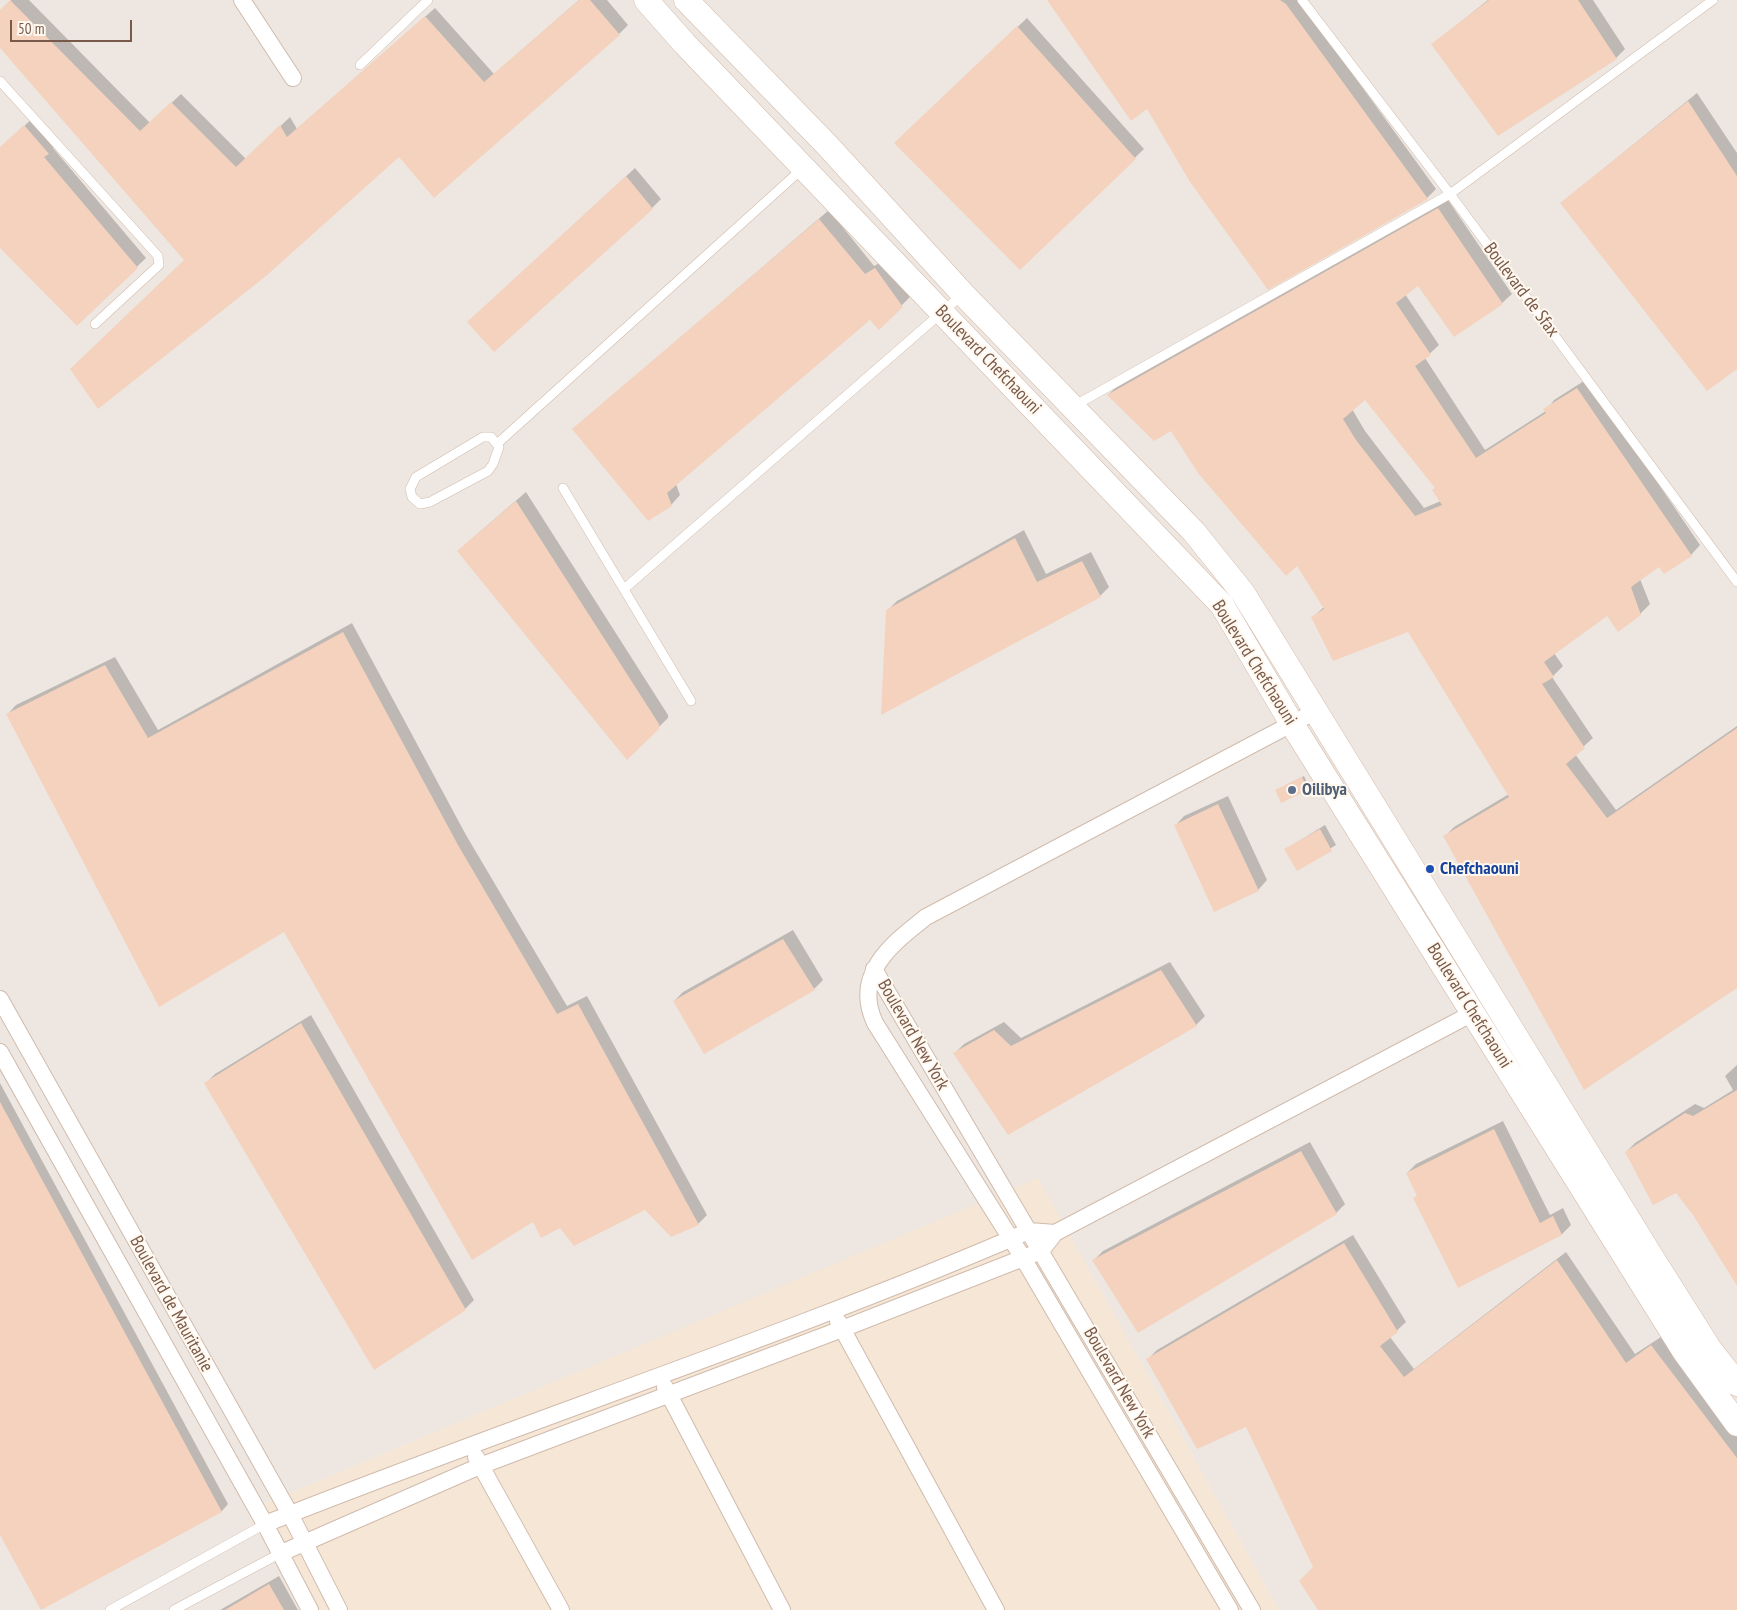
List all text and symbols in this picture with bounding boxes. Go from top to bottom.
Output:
scale bar [12,10,135,42]
text: 50 m [18,19,44,38]
street label: Boulevard de Sfax [1479,239,1563,341]
street label: Boulevard Chefchaouni [931,301,1045,419]
street label: Boulevard Chefchaouni [1207,597,1301,729]
place label: Oilibya [1302,779,1347,801]
marker: Oilibya [1286,784,1298,796]
place label: Chefchaouni [1440,858,1519,880]
marker: Chefchaouni [1424,863,1436,875]
street label: Boulevard Chefchaouni [1422,940,1516,1072]
street label: Boulevard New York [873,976,953,1094]
street label: Boulevard de Mauritanie [125,1232,217,1376]
street label: Boulevard New York [1079,1324,1159,1442]

